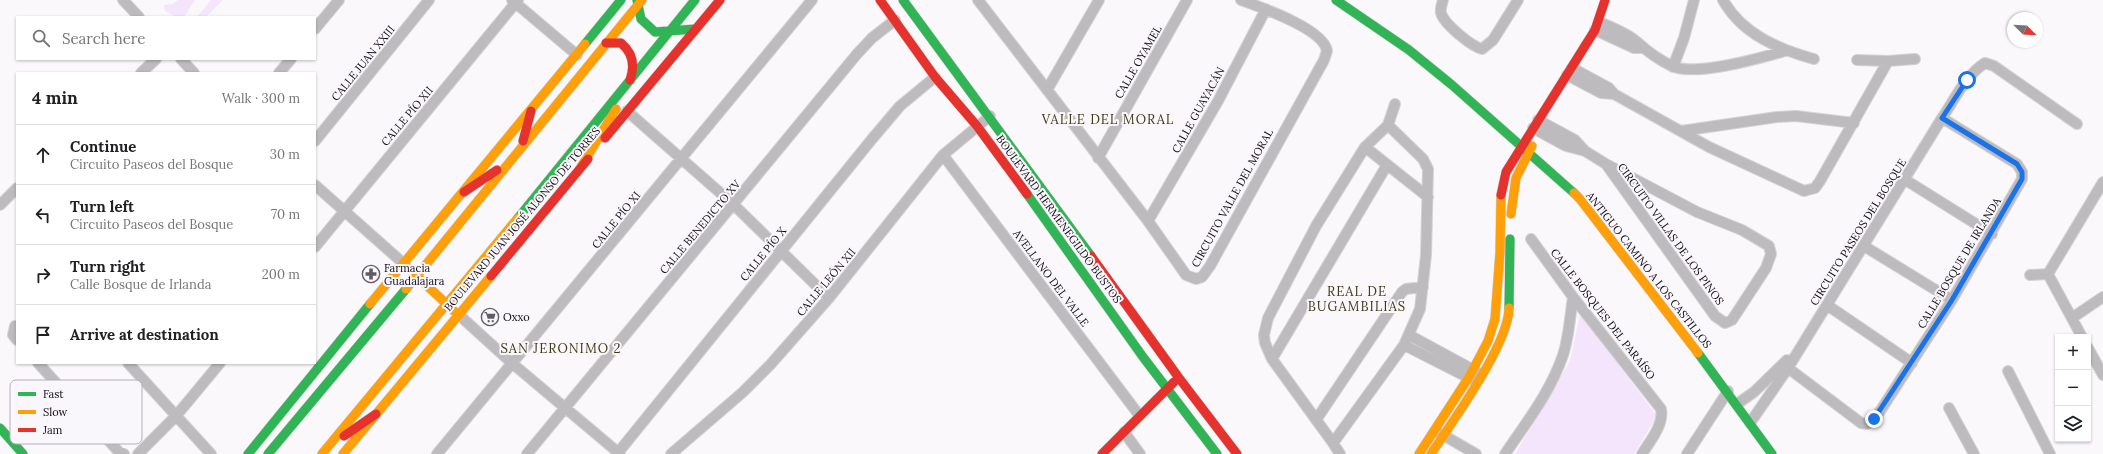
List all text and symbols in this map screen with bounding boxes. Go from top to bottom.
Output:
north arrow [2007,12,2043,48]
search box [16,16,316,60]
street label: CALLE JUAN XXIII [328,22,398,104]
street label: CALLE OYAMEL [1111,22,1165,101]
icon: search [30,27,52,49]
text: Search here [62,29,145,48]
street label: CALLE GUAYACÁN [1169,65,1227,155]
route start [1958,71,1976,89]
street label: CALLE PÍO XII [378,83,436,149]
text: 4 min [32,87,78,109]
text: Walk · 300 m [222,90,300,107]
district label: VALLE DEL MORAL [1041,111,1174,128]
street label: BOULEVARD JUAN JOSÉ ALONSO DE TORRES [441,124,603,314]
street label: CIRCUITO VALLE DEL MORAL [1188,126,1276,270]
street label: BOULEVARD HERMENEGILDO BUSTOS [993,132,1125,306]
text: Continue [70,137,136,156]
icon: ahead [32,144,54,166]
text: 30 m [270,146,300,163]
text: Circuito Paseos del Bosque [70,156,233,173]
street label: CIRCUITO PASEOS DEL BOSQUE [1807,156,1909,308]
street label: CIRCUITO VILLAS DE LOS PINOS [1615,160,1727,308]
street label: CALLE BENEDICTO XV [657,177,744,277]
street label: CALLE PÍO XI [589,188,644,251]
street label: ANTIGUO CAMINO A LOS CASTILLOS [1583,188,1715,351]
street label: CALLE BOSQUE DE IRLANDA [1914,194,2004,331]
text: Turn left [70,197,134,216]
icon: left [32,204,54,226]
text: 70 m [271,206,300,223]
text: Circuito Paseos del Bosque [70,216,233,233]
street label: CALLE PÍO X [737,223,790,284]
street label: AVELLANO DEL VALLE [1009,226,1092,329]
street label: CALLE LEÓN XII [793,245,859,319]
street label: CALLE BOSQUES DEL PARAÍSO [1548,246,1659,382]
text: Turn right [70,257,146,276]
place label: Farmacia Guadalajara [384,261,445,288]
icon: right [32,264,54,286]
pharmacy icon: Farmacia Guadalajara [361,264,381,284]
text: 200 m [262,266,300,283]
text: Calle Bosque de Irlanda [70,276,211,293]
district label: REAL DE BUGAMBILIAS [1308,283,1406,315]
supermarket icon: Oxxo [480,307,500,327]
place label: Oxxo [503,310,530,324]
icon: arrive [32,324,54,346]
text: Arrive at destination [70,325,219,344]
map controls [2055,334,2091,442]
button: + [2055,334,2091,370]
district label: SAN JERONIMO 2 [501,340,622,357]
button: − [2055,370,2091,406]
legend [10,380,142,444]
text: Fast [43,387,64,401]
text: Slow [43,405,68,419]
button: layers [2055,406,2091,442]
route end [1865,410,1883,428]
text: Jam [42,423,63,437]

